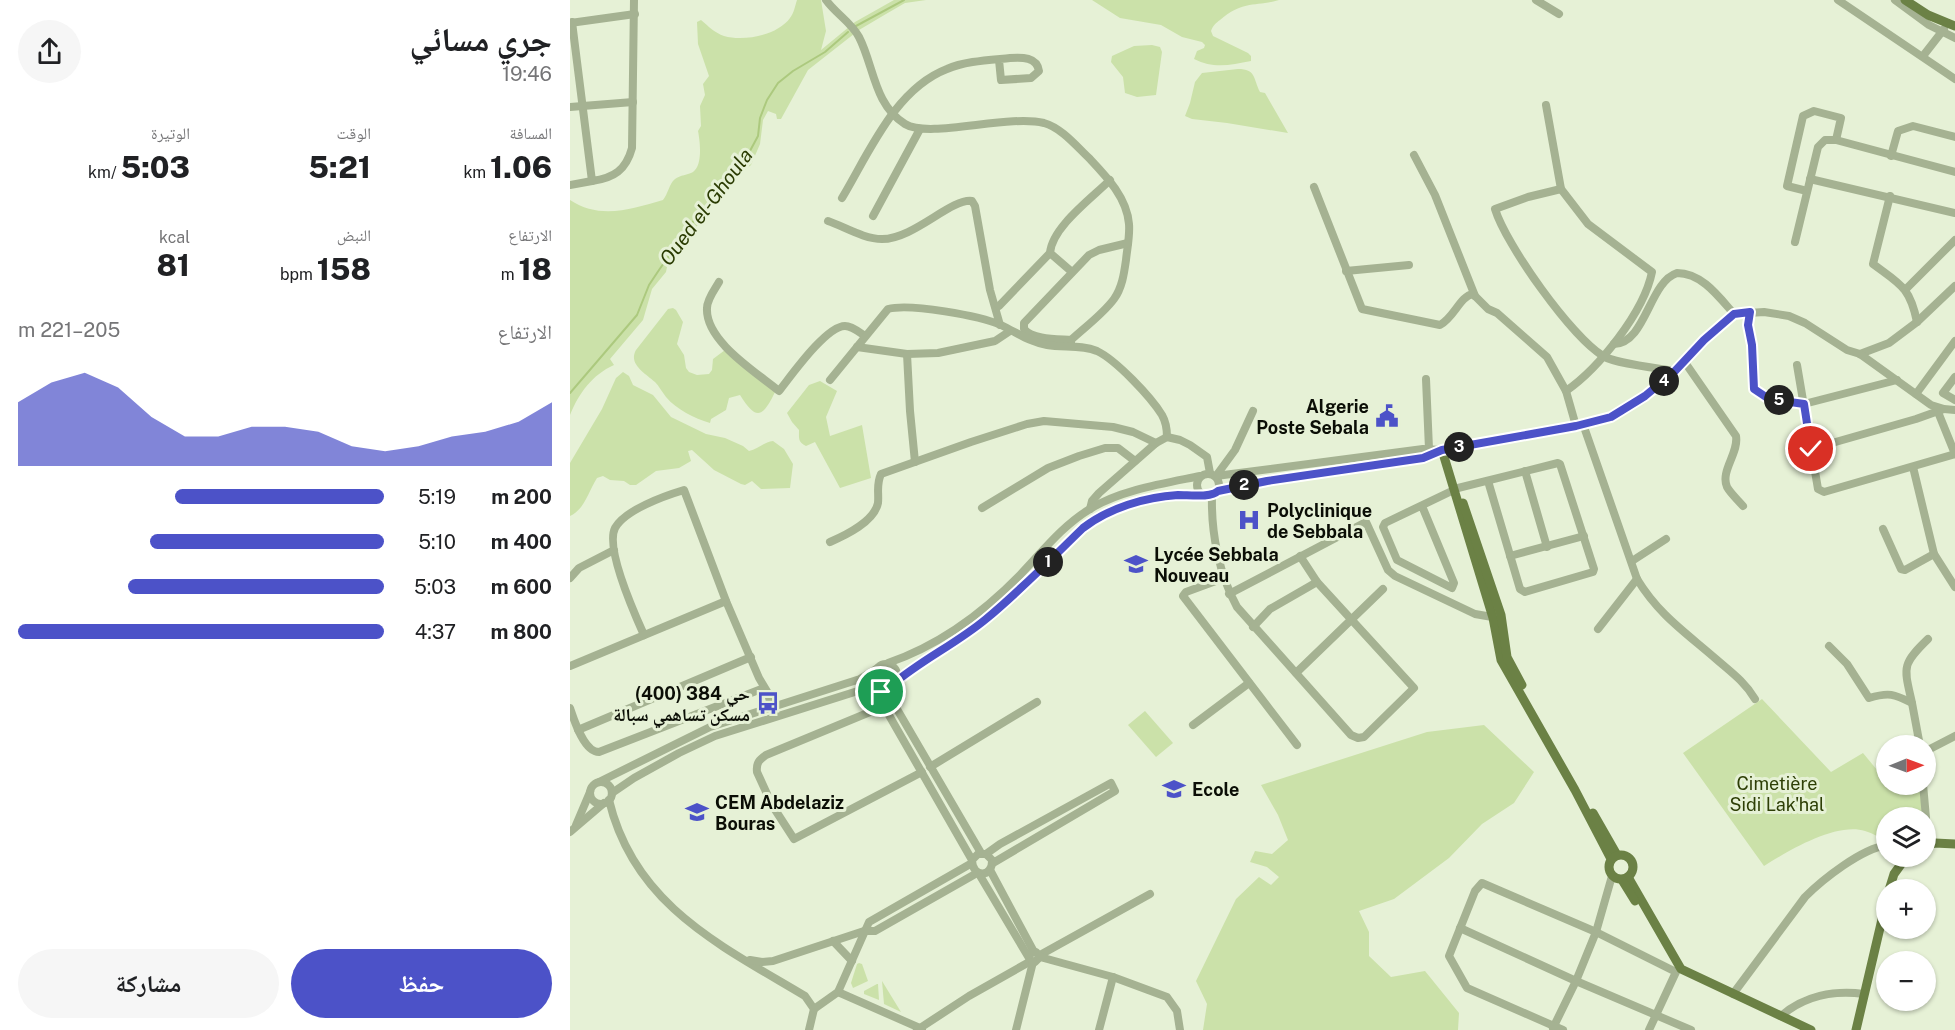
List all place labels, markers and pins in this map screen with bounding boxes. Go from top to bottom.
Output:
pin: 4 [1649,366,1679,396]
pin: 5 [1764,385,1794,415]
place label: Algerie Poste Sebala [1256,396,1369,438]
public building icon: Algerie Poste Sebala [1374,403,1400,429]
pin [1785,423,1836,474]
pin: 3 [1444,432,1474,462]
pin: 2 [1229,470,1259,500]
place label: Polyclinique de Sebbala [1267,500,1372,542]
hospital icon: Polyclinique de Sebbala [1236,507,1262,533]
place label: Lycée Sebbala Nouveau [1154,544,1279,586]
pin: 1 [1033,547,1063,577]
school or university icon: Lycée Sebbala Nouveau [1123,551,1149,577]
pin [855,666,906,717]
place label: حي 384 (400) مسكن تساهمي سبالة [613,683,750,729]
bus stop icon: حي 384 (400) مسكن تساهمي سبالة [755,690,781,716]
school or university icon: Ecole [1161,776,1187,802]
place label: Ecole [1192,779,1239,800]
place label: CEM Abdelaziz Bouras [715,792,844,834]
school or university icon: CEM Abdelaziz Bouras [684,799,710,825]

